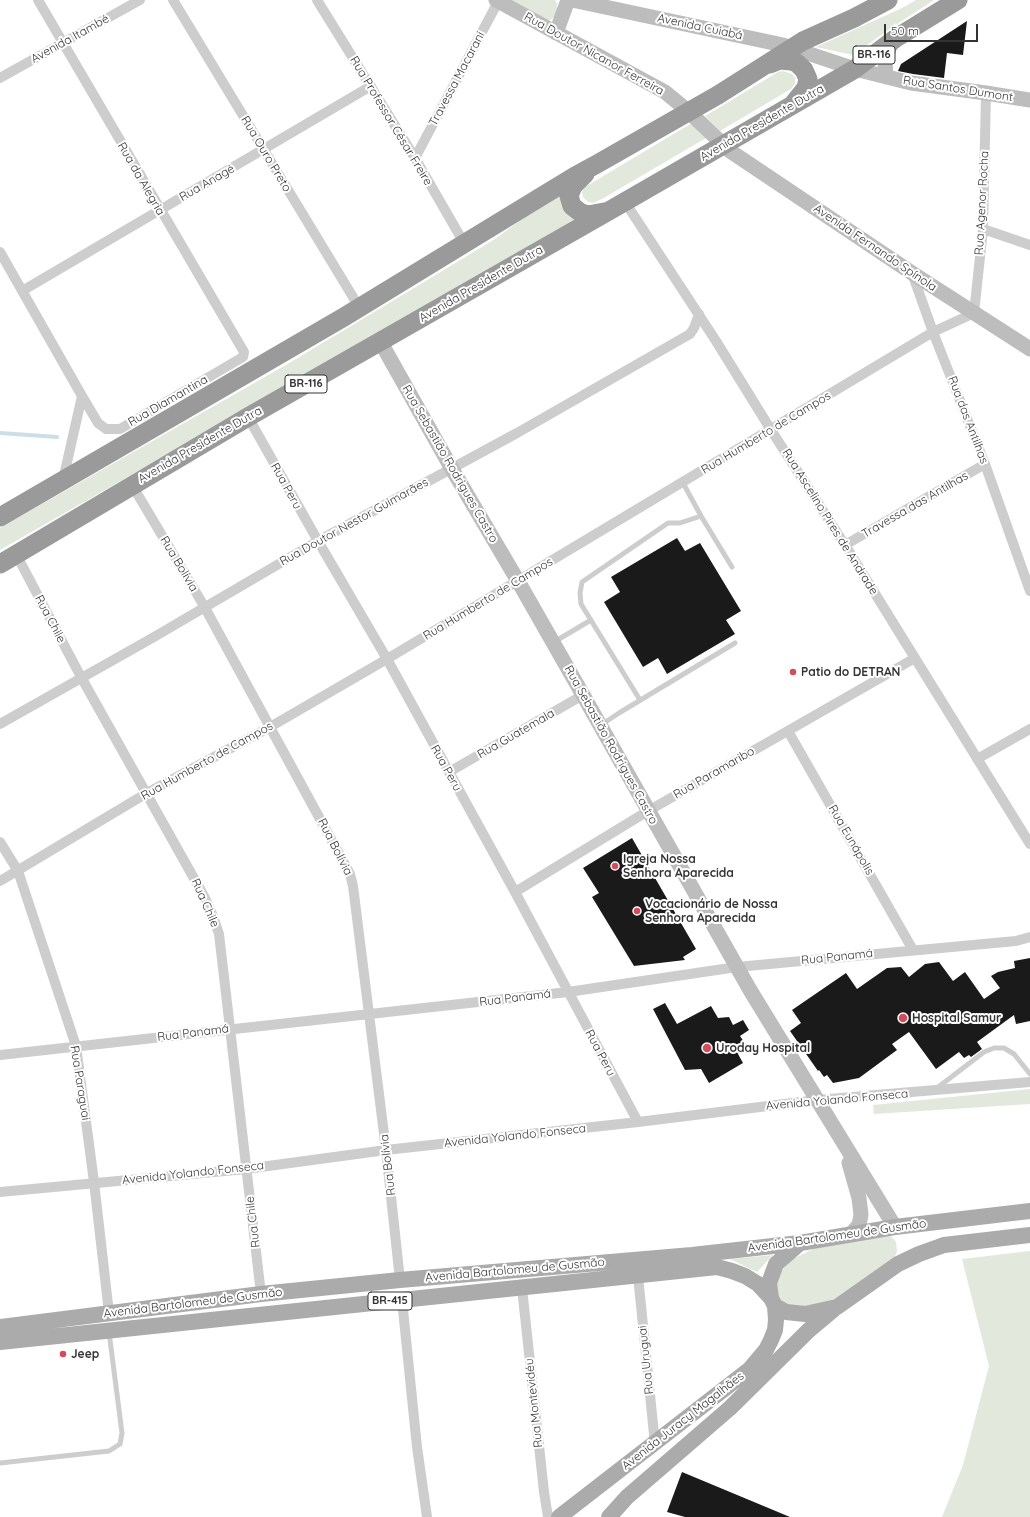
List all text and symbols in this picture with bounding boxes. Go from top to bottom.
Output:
street label: Rua Doutor Nicanor Ferreira [522,10,666,98]
street label: Avenida Cuiabá [656,11,744,43]
street label: Avenida Itambé [28,12,112,66]
scale bar [886,16,980,42]
text: 50 m [891,23,919,38]
street label: Travessa Macarani [426,29,488,129]
road number: BR-116 [853,46,895,64]
street label: Rua Professor César Freire [347,54,435,188]
street label: Rua Santos Dumont [902,73,1014,105]
street label: Avenida Presidente Dutra [698,82,826,164]
street label: Rua Ouro Preto [238,114,294,194]
street label: Rua da Alegria [114,140,168,218]
street label: Rua Agenor Rocha [972,150,992,256]
street label: Rua Anagé [177,161,237,205]
street label: Avenida Fernando Spínola [811,201,939,295]
street label: Avenida Presidente Dutra [417,243,545,325]
street label: Rua Diamantina [126,372,210,430]
street label: Rua das Antilhas [945,374,991,466]
road number: BR-116 [285,375,327,393]
street label: Rua Sebastião Rodrigues Castro [399,383,501,545]
street label: Rua Humberto de Campos [699,389,833,477]
street label: Avenida Presidente Dutra [136,404,264,486]
street label: Rua Ascelino Pires de Andrade [779,446,881,598]
street label: Rua Peru [267,460,305,512]
street label: Travessa das Antilhas [859,469,971,541]
street label: Rua Doutor Nestor Guimarães [277,475,431,569]
street label: Rua Bolívia [157,534,201,594]
street label: Rua Humberto de Campos [421,555,555,643]
street label: Rua Chile [31,593,69,645]
street label: Rua Sebastião Rodrigues Castro [561,663,661,827]
place label: Patio do DETRAN [801,665,900,679]
marker: Patio do DETRAN [788,667,798,677]
street label: Rua Guatemala [475,706,557,762]
street label: Rua Humberto de Campos [139,719,275,803]
street label: Rua Peru [427,742,465,794]
street label: Rua Paramaribo [671,744,757,802]
street label: Rua Eunápolis [825,802,877,878]
street label: Rua Bolívia [315,816,355,878]
place label: Igreja Nossa Senhora Aparecida [623,852,734,880]
marker: Igreja Nossa Senhora Aparecida [610,861,620,871]
street label: Rua Chile [188,876,222,930]
place label: Vocacionário de Nossa Senhora Aparecida [645,897,778,925]
marker: Vocacionário de Nossa Senhora Aparecida [632,906,642,916]
street label: Rua Panamá [800,946,874,968]
street label: Rua Panamá [478,986,552,1010]
place label: Hospital Samur [912,1011,1001,1025]
marker: Hospital Samur [897,1012,909,1024]
street label: Rua Panamá [156,1021,230,1045]
street label: Rua Peru [582,1027,618,1079]
place label: Uroday Hospital [716,1041,810,1055]
marker: Uroday Hospital [701,1042,713,1054]
street label: Rua Paraguai [67,1045,93,1121]
street label: Avenida Yolando Fonseca [765,1087,909,1113]
street label: Avenida Yolando Fonseca [443,1121,587,1151]
street label: Rua Bolívia [377,1133,399,1197]
street label: Avenida Yolando Fonseca [121,1158,265,1188]
street label: Rua Chile [243,1195,263,1249]
street label: Avenida Bartolomeu de Gusmão [747,1216,927,1256]
street label: Avenida Bartolomeu de Gusmão [425,1255,605,1285]
street label: Avenida Bartolomeu de Gusmão [103,1285,283,1321]
road number: BR-415 [368,1292,412,1310]
street label: Rua Uruguai [635,1325,657,1395]
place label: Jeep [71,1347,99,1361]
marker: Jeep [58,1349,68,1359]
street label: Rua Montevidéu [522,1358,546,1448]
street label: Avenida Juracy Magalhães [619,1369,747,1473]

